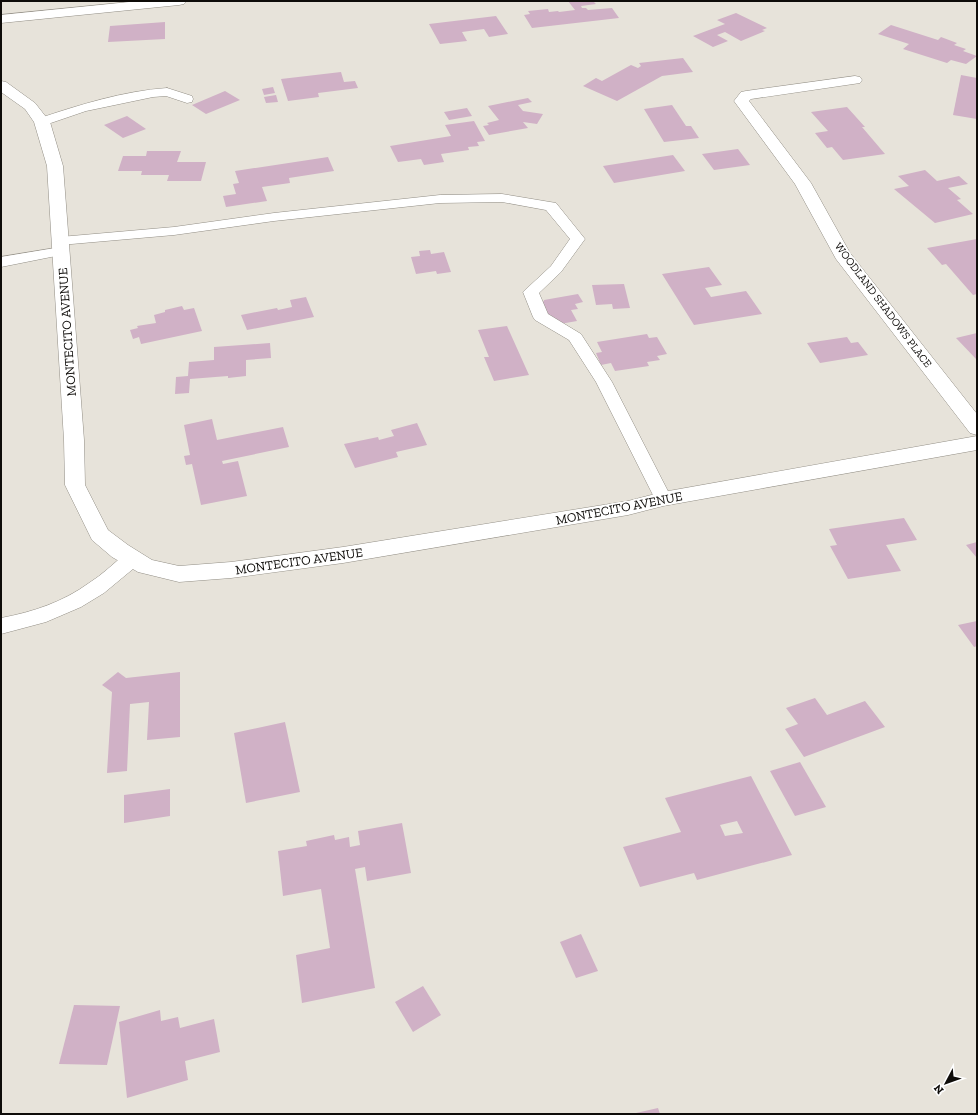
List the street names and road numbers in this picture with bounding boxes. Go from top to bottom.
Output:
street label: WOODLAND SHADOWS PLACE [832,240,934,370]
street label: MONTECITO AVENUE [55,267,79,397]
street label: MONTECITO AVENUE [554,488,684,528]
street label: MONTECITO AVENUE [234,545,364,577]

